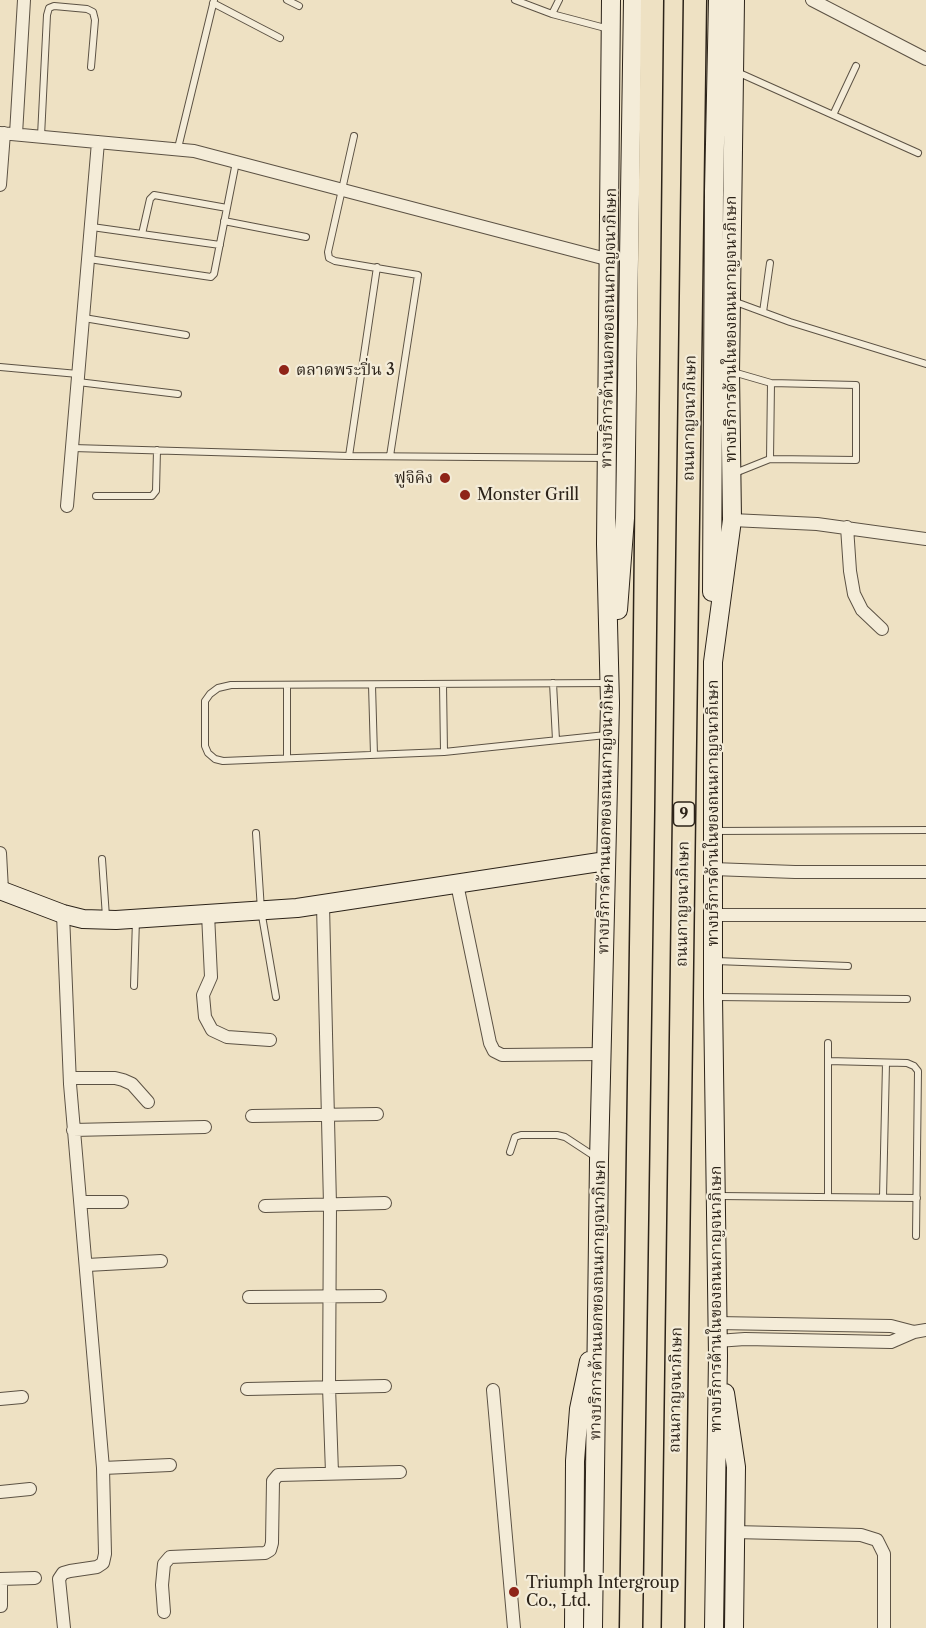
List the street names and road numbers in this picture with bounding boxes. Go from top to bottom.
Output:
street label: ทางบริการด้านนอกของถนนกาญจนาภิเษก [597,188,621,468]
street label: ทางบริการด้านในของถนนกาญจนาภิเษก [721,195,741,463]
street label: ถนนกาญจนาภิเษก [679,355,701,481]
street label: ทางบริการด้านนอกของถนนกาญจนาภิเษก [594,674,618,954]
street label: ทางบริการด้านในของถนนกาญจนาภิเษก [703,679,723,947]
road number: 9 [674,802,694,826]
street label: ถนนกาญจนาภิเษก [672,841,694,967]
street label: ทางบริการด้านนอกของถนนกาญจนาภิเษก [586,1160,610,1440]
street label: ทางบริการด้านในของถนนกาญจนาภิเษก [706,1165,726,1433]
street label: ถนนกาญจนาภิเษก [665,1327,687,1453]

